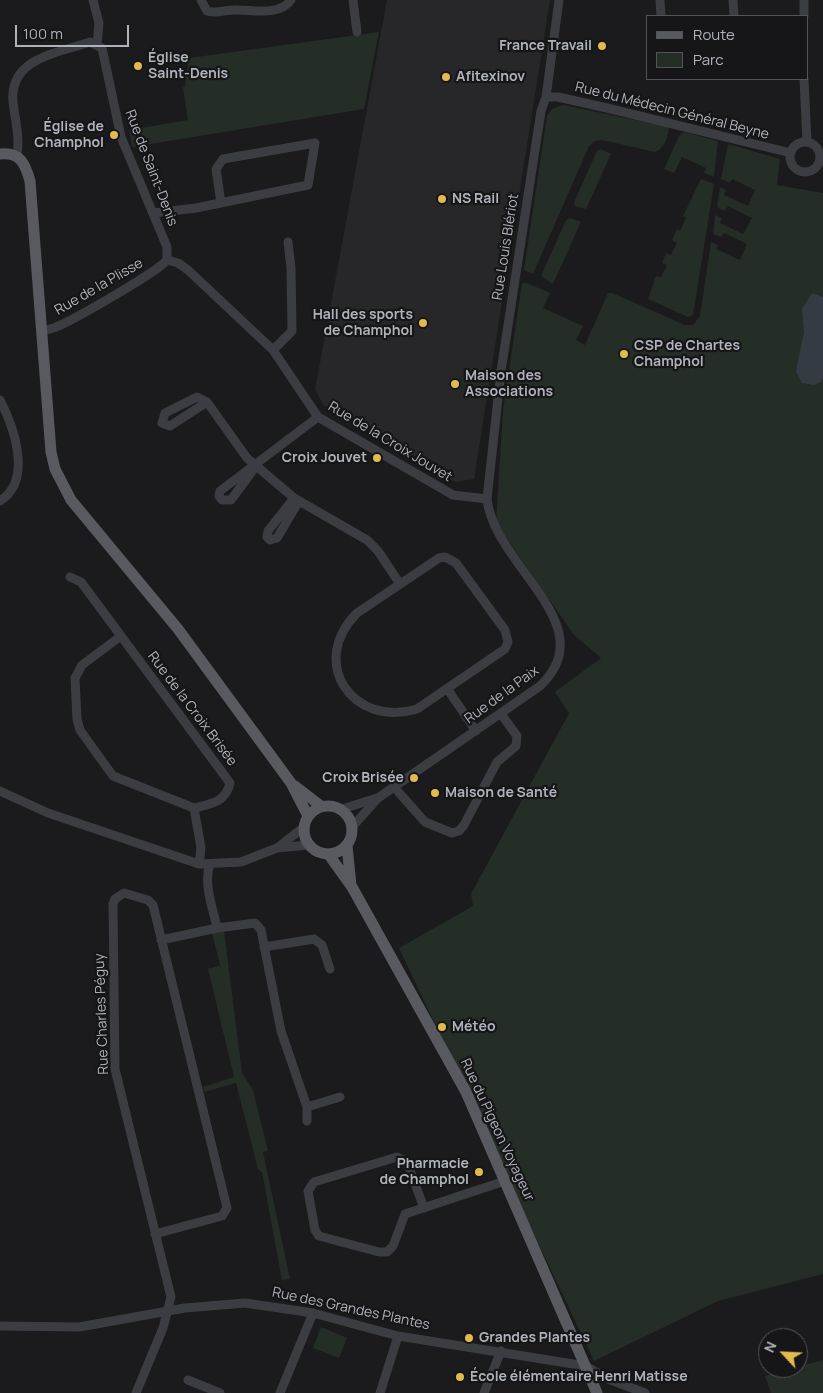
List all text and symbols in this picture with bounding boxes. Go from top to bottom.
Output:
scale bar [18,15,131,47]
legend [646,15,808,80]
text: 100 m [23,23,63,44]
text: Route [693,24,735,45]
place label: France Travail [499,38,592,54]
marker: France Travail [596,40,608,52]
text: Parc [693,49,724,70]
place label: Église Saint-Denis [148,50,228,82]
marker: Église Saint-Denis [132,60,144,72]
place label: Afitexinov [456,69,525,85]
marker: Afitexinov [440,71,452,83]
street label: Rue du Médecin Général Beyne [573,79,771,143]
street label: Rue de Saint-Denis [121,107,181,229]
place label: Église de Champhol [34,119,104,152]
marker: Église de Champhol [108,129,120,141]
place label: NS Rail [452,191,499,207]
marker: NS Rail [436,193,448,205]
street label: Rue Louis Blériot [489,193,523,301]
street label: Rue de la Plisse [52,255,146,319]
place label: Hall des sports de Champhol [313,307,413,340]
marker: Hall des sports de Champhol [417,317,429,329]
place label: CSP de Chartes Champhol [634,338,740,371]
marker: CSP de Chartes Champhol [618,348,630,360]
place label: Maison des Associations [465,368,553,401]
marker: Maison des Associations [449,378,461,390]
street label: Rue de la Croix Jouvet [325,398,455,486]
place label: Croix Jouvet [282,450,367,466]
marker: Croix Jouvet [371,452,383,464]
street label: Rue de la Croix Brisée [144,649,240,769]
street label: Rue de la Paix [462,662,542,728]
place label: Croix Brisée [322,770,404,786]
marker: Croix Brisée [408,772,420,784]
place label: Maison de Santé [445,785,557,801]
marker: Maison de Santé [429,787,441,799]
street label: Rue Charles Péguy [91,953,113,1075]
place label: Météo [452,1019,496,1035]
marker: Météo [436,1021,448,1033]
street label: Rue du Pigeon Voyageur [457,1056,537,1204]
place label: Pharmacie de Champhol [379,1156,469,1188]
marker: Pharmacie de Champhol [473,1166,485,1178]
street label: Rue des Grandes Plantes [271,1284,431,1334]
north arrow [758,1328,808,1378]
place label: Grandes Plantes [479,1330,590,1346]
marker: Grandes Plantes [463,1332,475,1344]
text: N [759,1338,781,1355]
place label: École élémentaire Henri Matisse [470,1369,688,1385]
marker: École élémentaire Henri Matisse [454,1371,466,1383]

